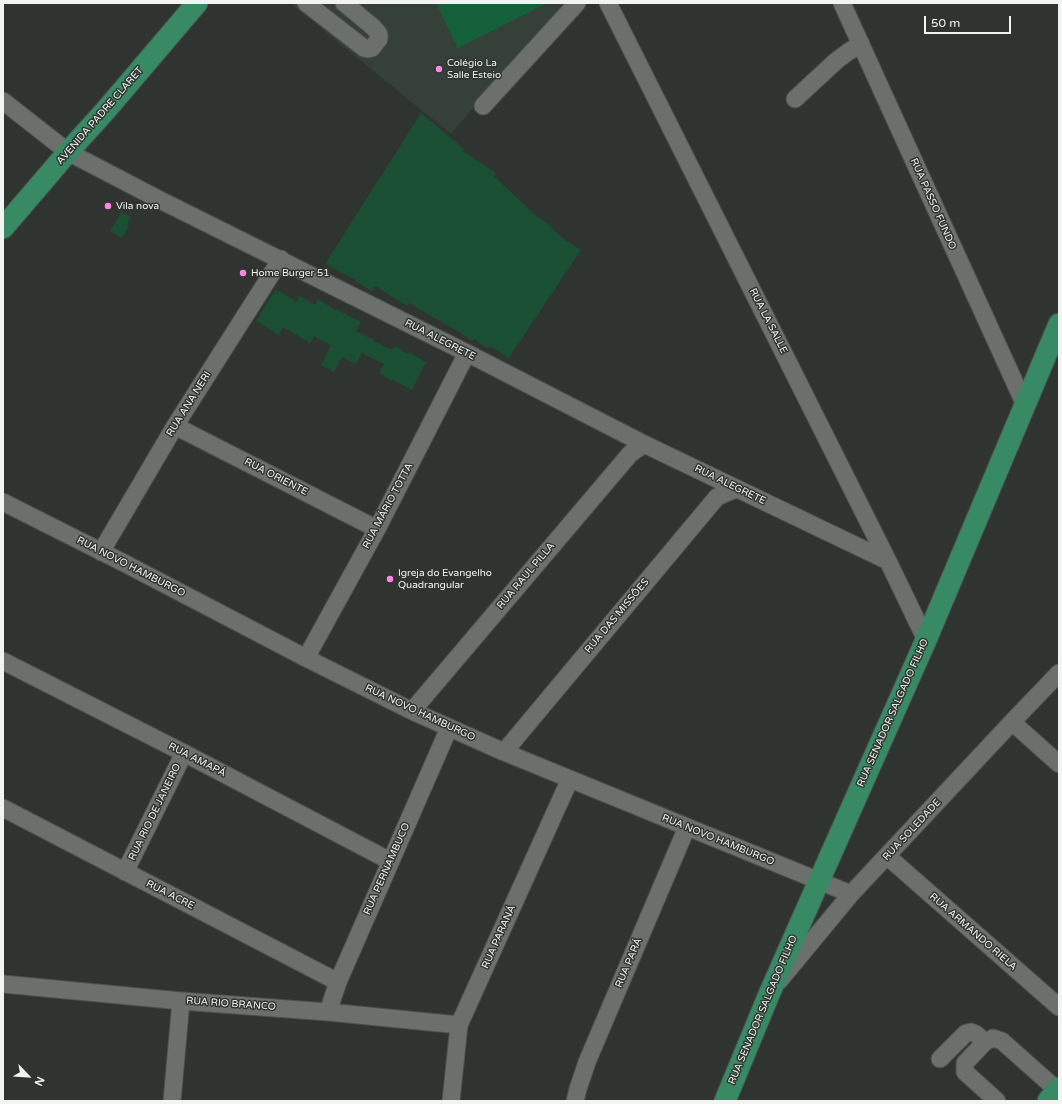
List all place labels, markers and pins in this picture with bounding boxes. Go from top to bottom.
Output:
place label: Colégio La Salle Esteio [447,57,501,80]
marker: Colégio La Salle Esteio [434,64,444,74]
place label: Vila nova [116,200,159,212]
marker: Vila nova [103,201,113,211]
place label: Home Burger 51 [251,267,330,279]
marker: Home Burger 51 [238,268,248,278]
place label: Igreja do Evangelho Quadrangular [398,567,492,590]
marker: Igreja do Evangelho Quadrangular [385,574,395,584]

